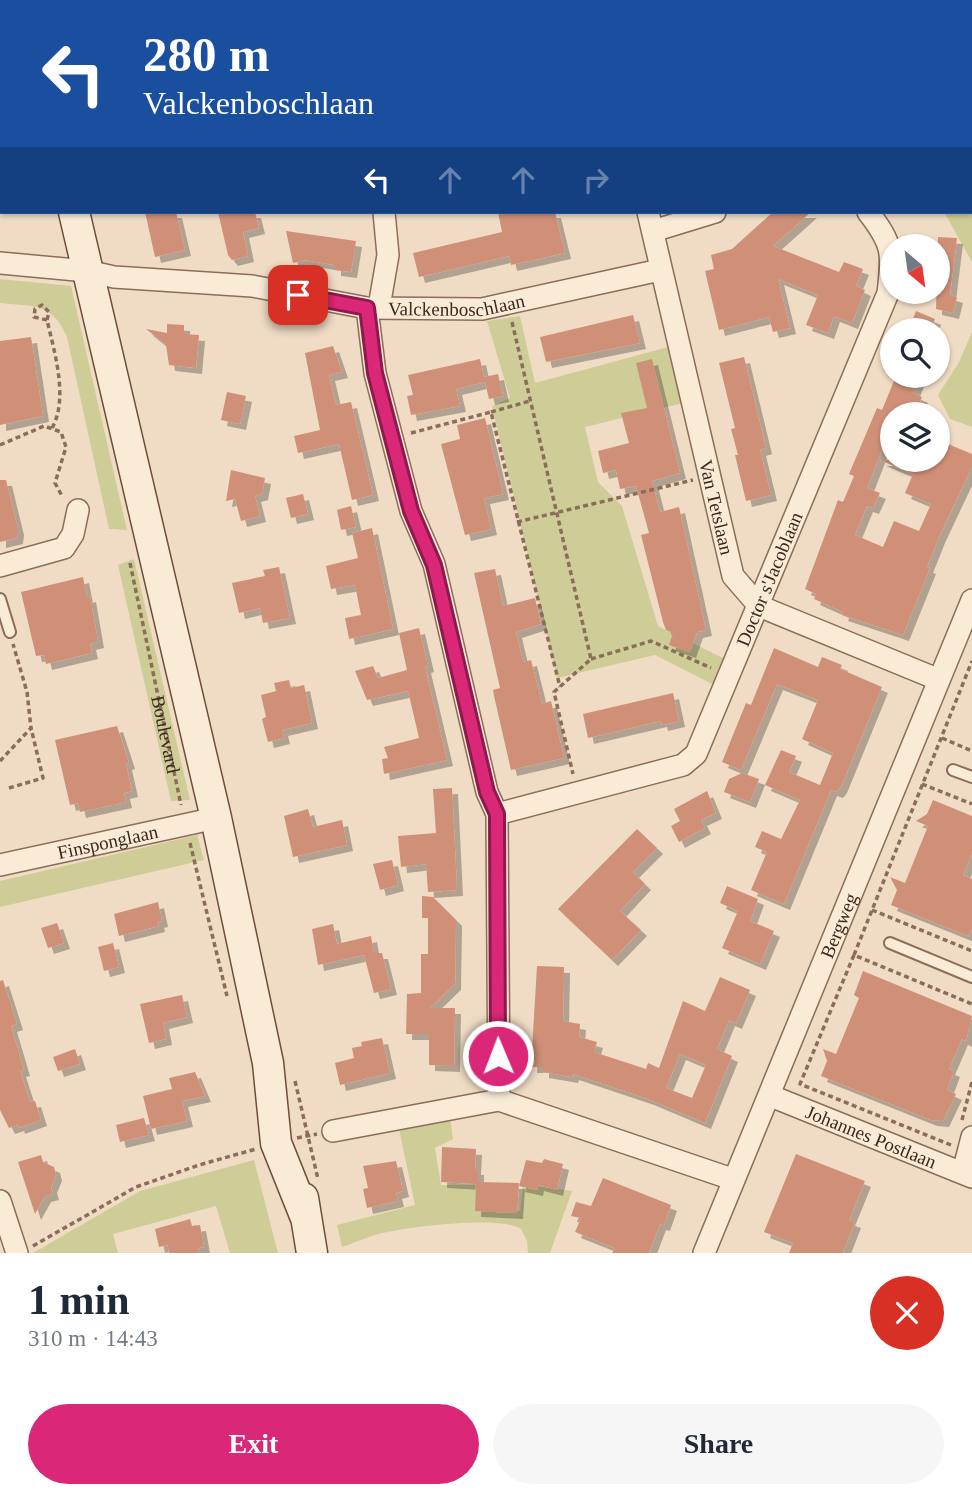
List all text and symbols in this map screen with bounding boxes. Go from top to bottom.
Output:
text: 280 m [143,27,270,82]
icon: left [28,28,119,119]
text: Valckenboschlaan [143,85,374,121]
icon: left [358,161,396,199]
icon: ahead [431,161,469,199]
icon: ahead [504,161,542,199]
icon: right [577,161,615,199]
north arrow [880,234,950,304]
map controls [880,234,950,472]
pin [268,265,328,325]
icon: arrive [279,276,317,314]
street label: Valckenboschlaan [388,289,527,320]
button: search [880,318,950,388]
button: layers [880,402,950,472]
street label: Van Tetslaan [696,457,738,557]
street label: Doctor s'Jacoblaan [732,508,806,649]
street label: Boulevard [148,693,185,776]
street label: Finsponglaan [55,820,160,863]
street label: Bergweg [816,889,861,961]
position arrow [461,1019,535,1093]
street label: Johannes Postlaan [803,1101,940,1172]
button: close [870,1276,944,1350]
text: 1 min [28,1277,130,1323]
text: 310 m · 14:43 [28,1326,158,1351]
button: Exit [28,1404,479,1484]
button: Share [493,1404,944,1484]

